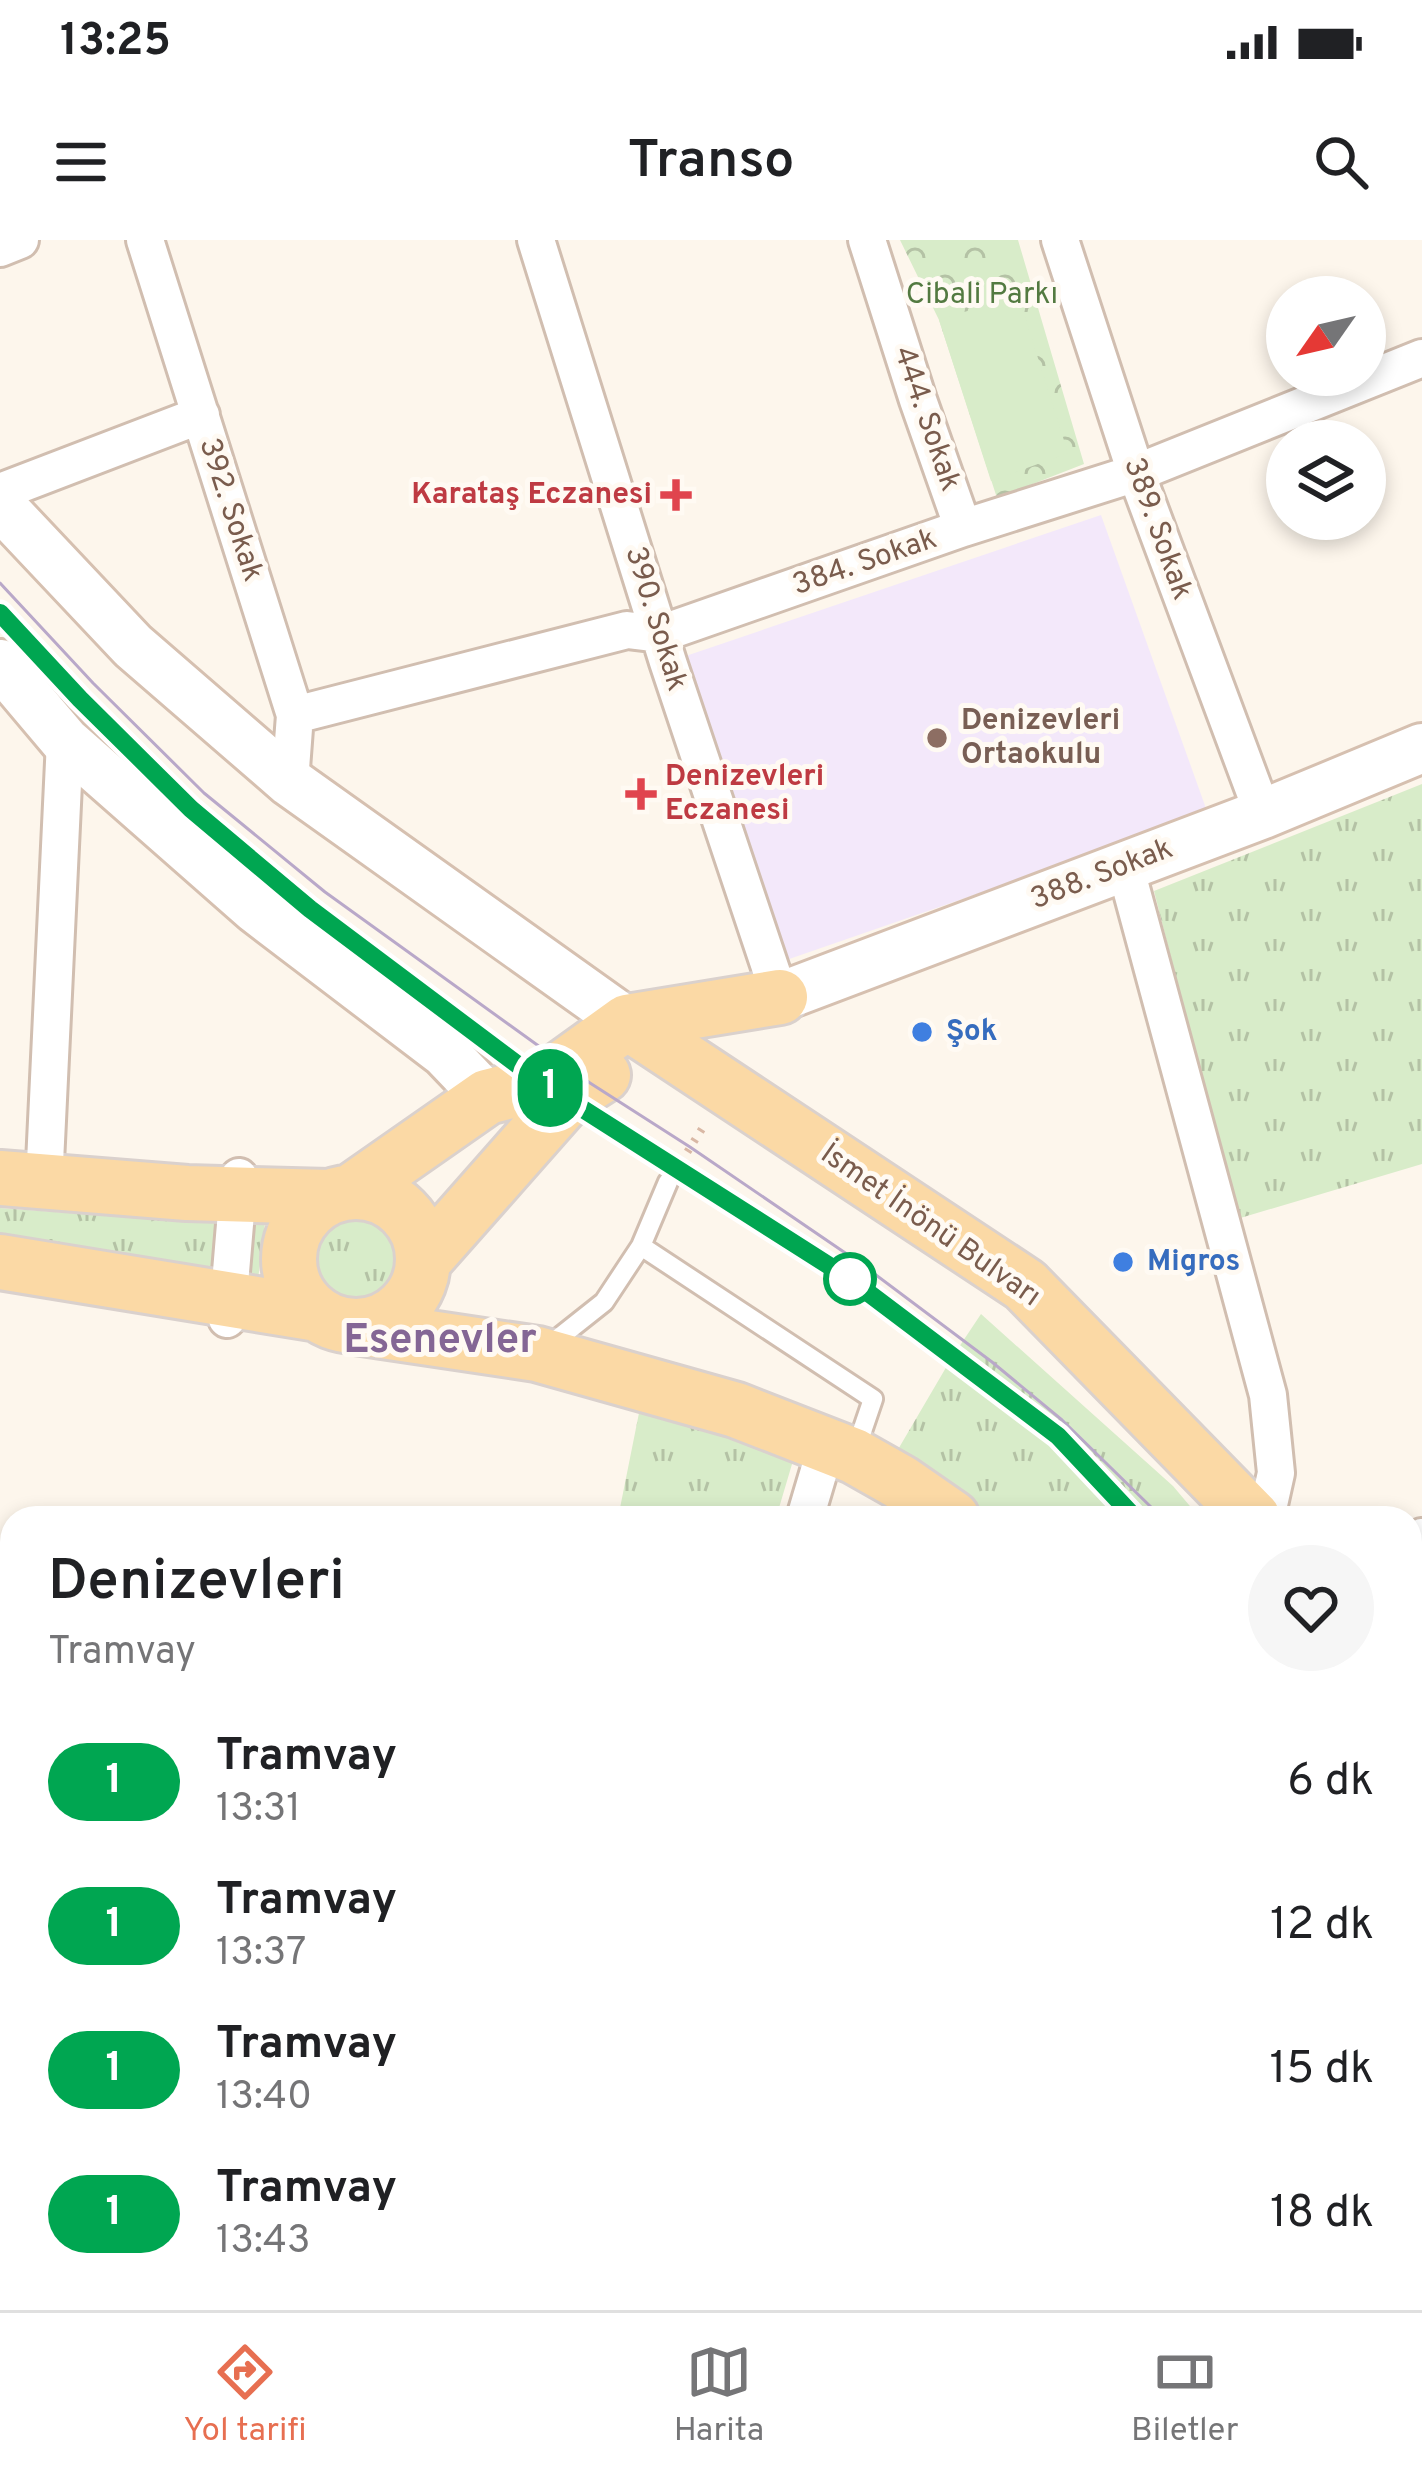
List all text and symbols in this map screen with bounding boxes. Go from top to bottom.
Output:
text: 13:25 [60,14,171,71]
text: Transo [627,128,795,197]
icon: menu [48,129,114,195]
icon: search [1308,129,1374,195]
north arrow [1266,276,1386,396]
map controls [1266,276,1386,540]
park label: Cibali Parkı [906,277,1058,314]
street label: 444. Sokak [884,342,968,496]
button: layers [1266,420,1386,540]
street label: 392. Sokak [189,434,271,586]
street label: 389. Sokak [1114,453,1200,605]
place label: Karataş Eczanesi [411,477,652,514]
marker: Karataş Eczanesi [663,482,689,508]
street label: 384. Sokak [788,521,942,605]
street label: 390. Sokak [615,542,695,696]
place label: Denizevleri Ortaokulu [961,703,1120,774]
marker: Denizevleri Ortaokulu [924,725,950,751]
place label: Denizevleri Eczanesi [665,759,824,830]
marker: Denizevleri Eczanesi [628,781,654,807]
street label: 388. Sokak [1026,831,1178,919]
place label: Şok [946,1014,998,1051]
marker: Şok [909,1019,935,1045]
line badge: 1 [511,1049,589,1127]
text: 1 [542,1061,558,1114]
street label: İsmet İnönü Bulvarı [813,1135,1048,1316]
place label: Migros [1147,1244,1240,1281]
marker: Migros [1110,1249,1136,1275]
unlabelled marker [825,1254,875,1304]
district label: Esenevler [343,1315,537,1368]
button: heart [1248,1545,1374,1671]
text: Denizevleri [48,1548,345,1620]
text: Tramvay [48,1629,196,1678]
text: Tramvay [216,1729,397,1786]
text: 6 dk [1287,1754,1374,1811]
text: 1 [106,1755,122,1808]
text: 13:31 [216,1786,301,1835]
text: Tramvay [216,1873,397,1930]
text: 12 dk [1270,1898,1374,1955]
text: 1 [106,1899,122,1952]
text: 13:37 [216,1930,306,1979]
text: Tramvay [216,2017,397,2074]
text: 15 dk [1270,2042,1374,2099]
text: 1 [106,2043,122,2096]
text: 13:40 [216,2074,312,2123]
text: Tramvay [216,2161,397,2218]
text: 18 dk [1270,2186,1374,2243]
text: 1 [106,2187,122,2240]
text: 13:43 [216,2218,311,2267]
tab: Yol tarifi [183,2339,307,2453]
tab: Harita [674,2339,764,2453]
tab: Biletler [1131,2339,1239,2453]

